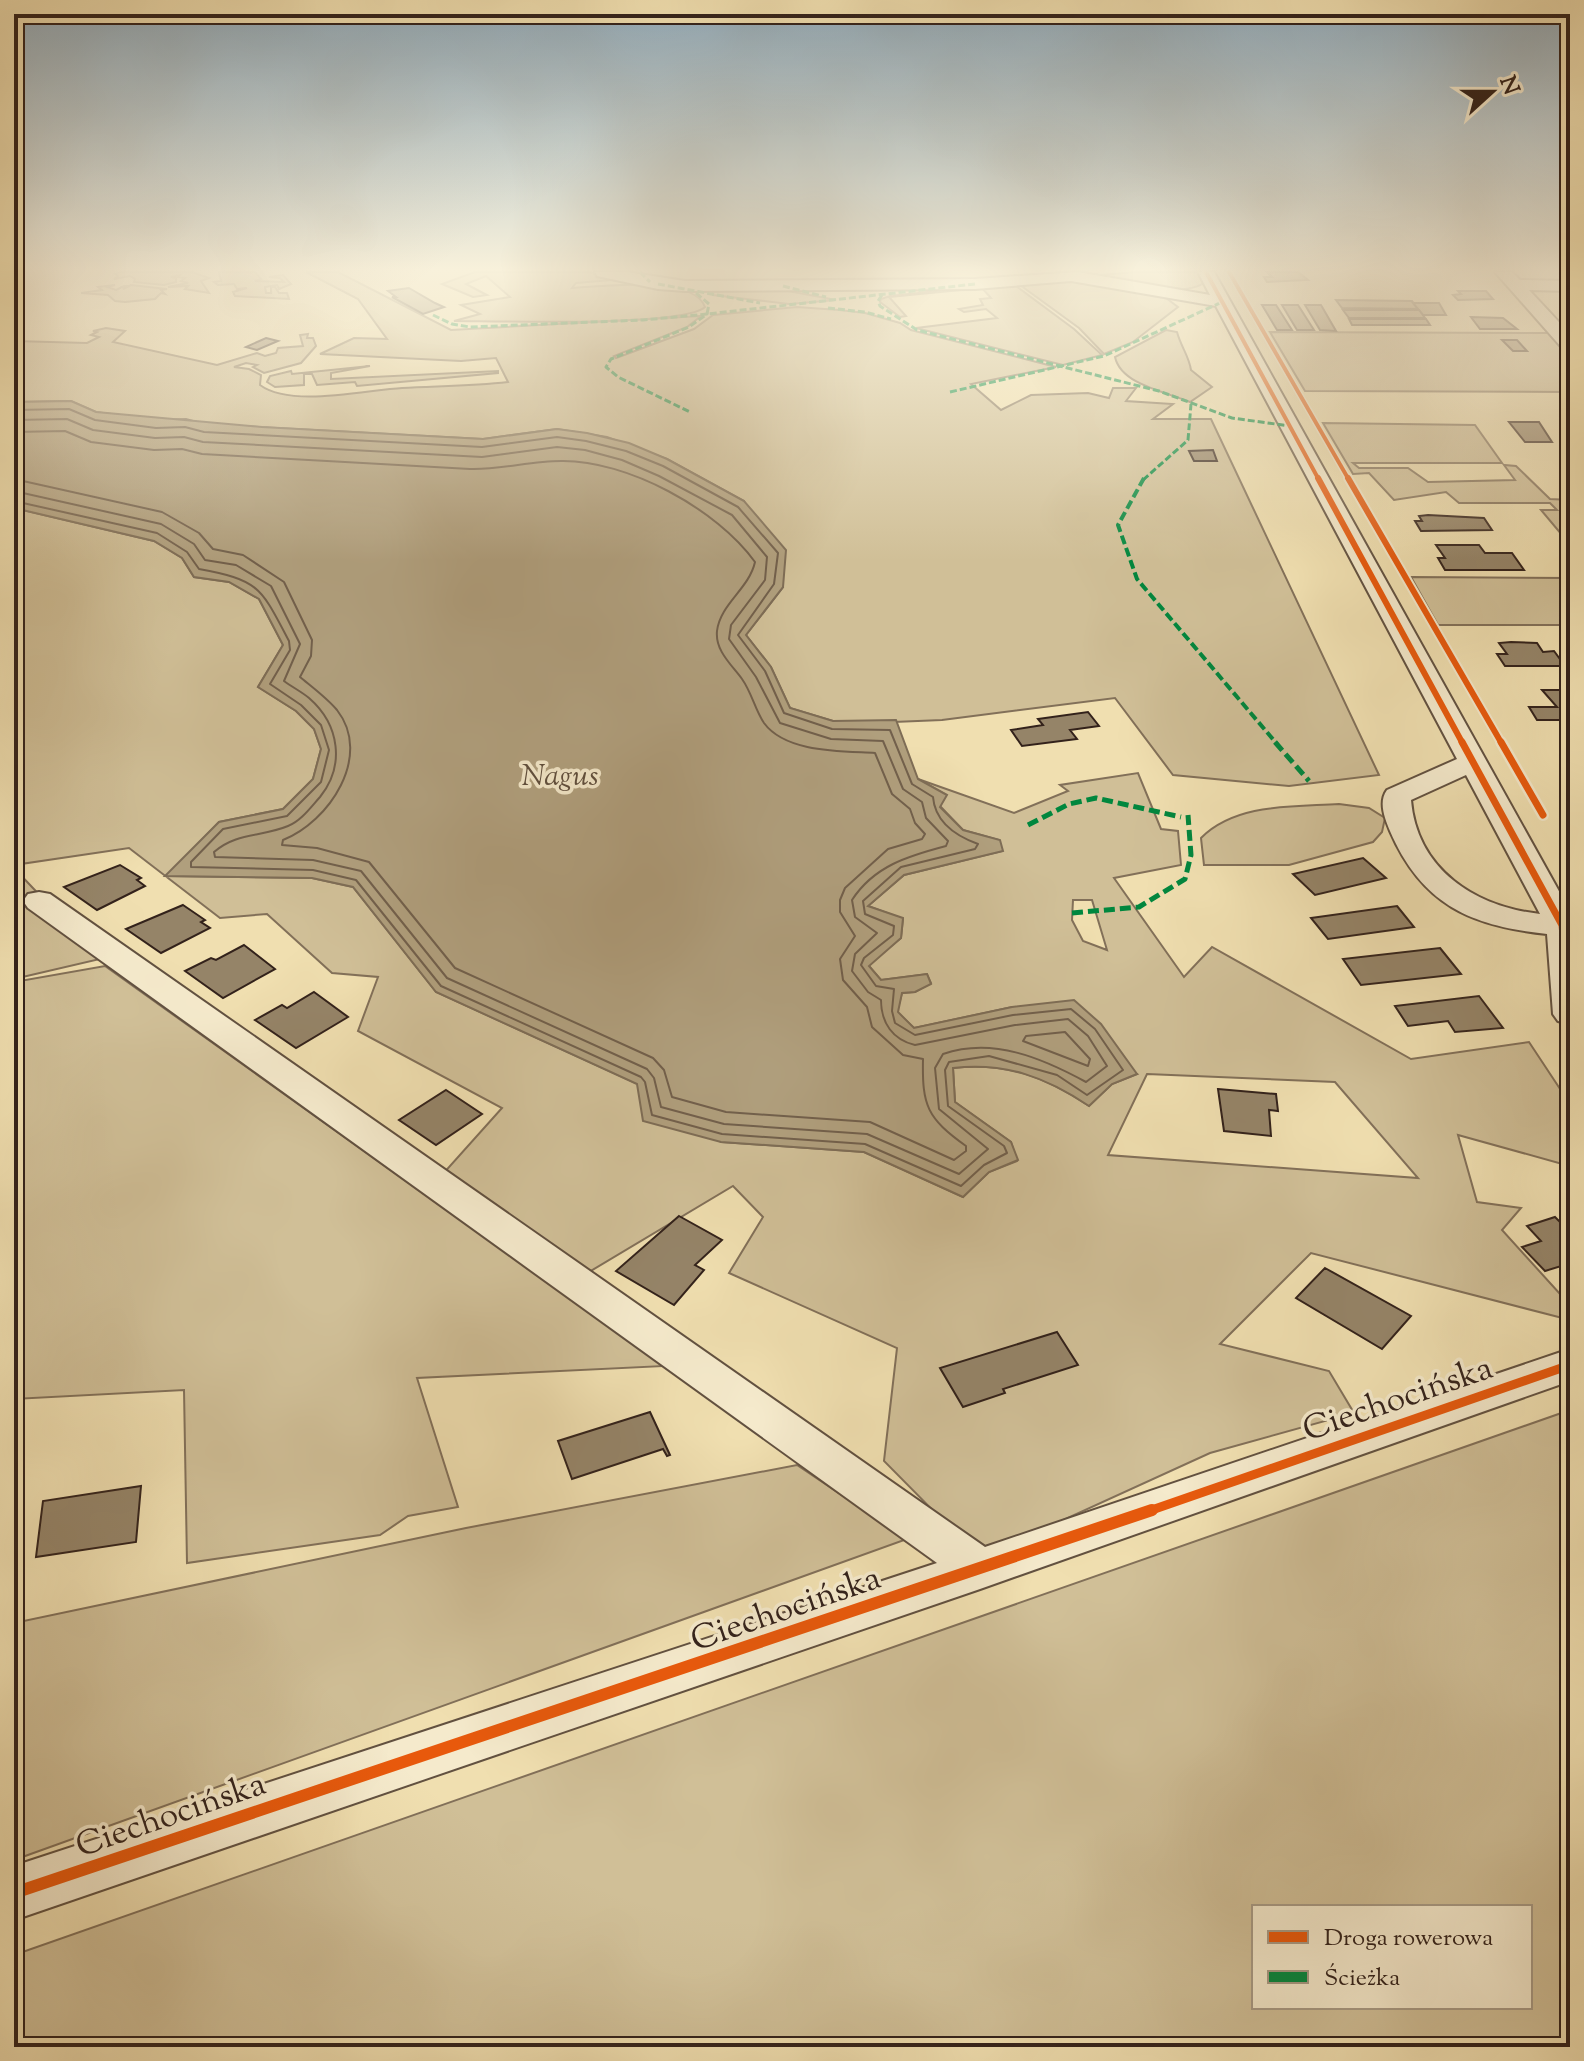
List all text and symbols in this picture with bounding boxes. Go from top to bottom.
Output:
north arrow [1452,52,1532,132]
text: N [1490,72,1526,100]
water label: Nagus [522,756,598,799]
street label: Ciechocińska [1296,1345,1500,1456]
street label: Ciechocińska [684,1555,888,1666]
street label: Ciechocińska [69,1761,273,1872]
legend [1252,1905,1532,2009]
text: Droga rowerowa [1324,1922,1493,1956]
text: Ścieżka [1324,1962,1400,1996]

